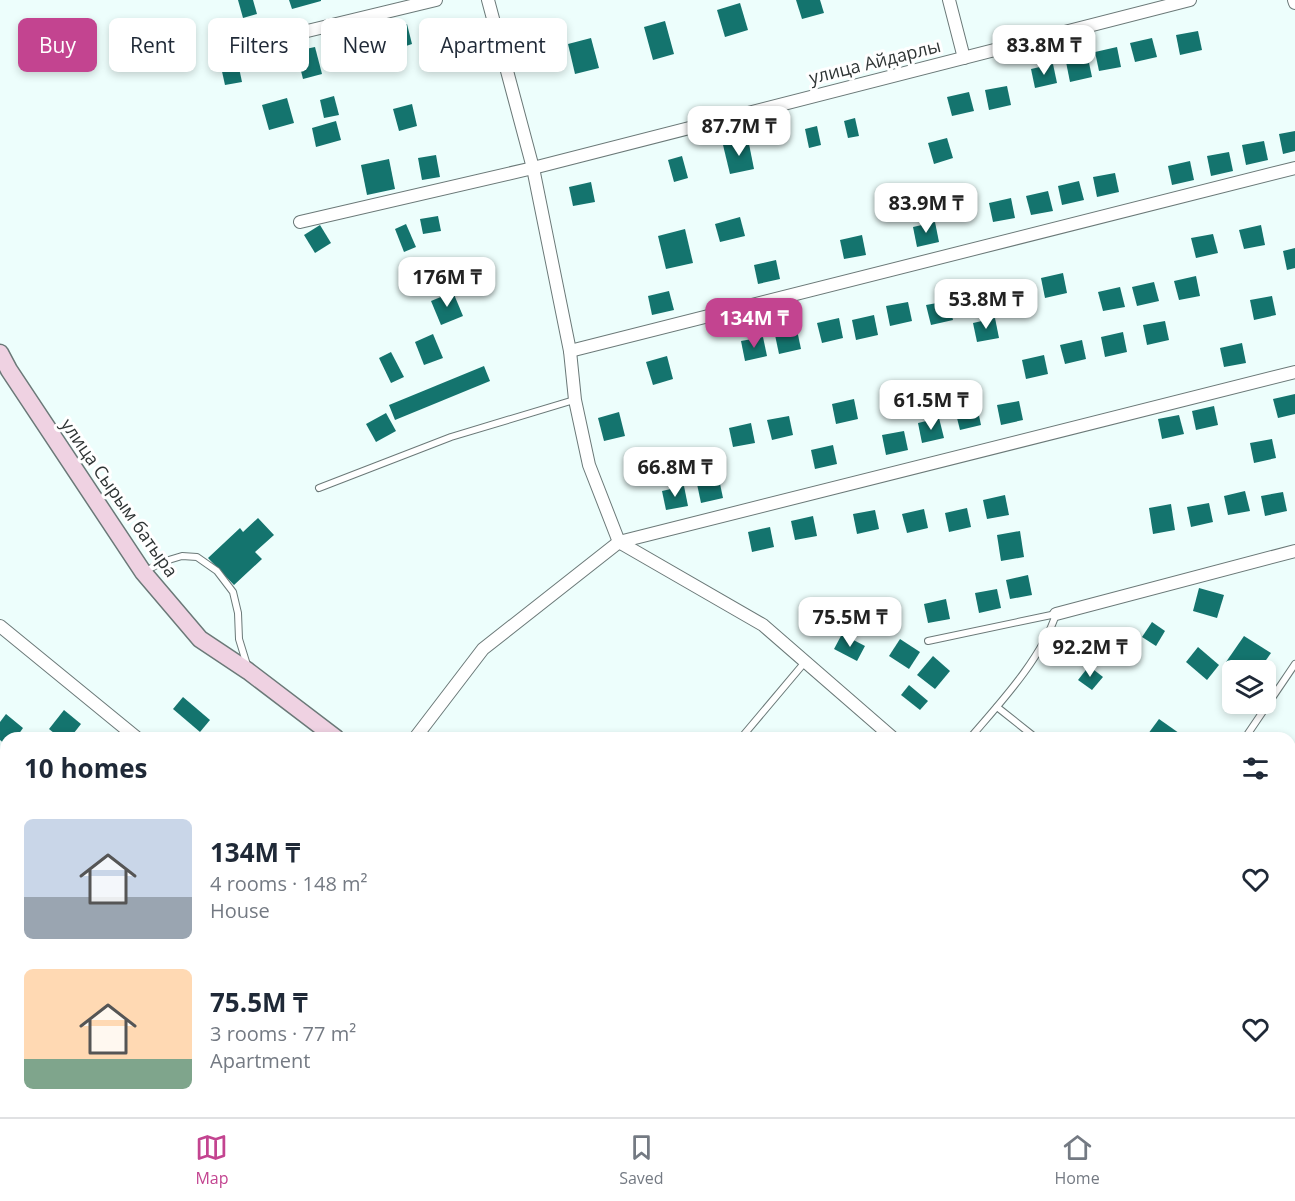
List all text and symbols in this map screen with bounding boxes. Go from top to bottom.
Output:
chip: Buy [18,18,97,72]
chip: Rent [109,18,196,72]
chip: Filters [208,18,309,72]
chip: New [321,18,407,72]
chip: Apartment [419,18,567,72]
pin: 83.8M ₸ [989,25,1099,76]
text: 83.8M ₸ [1007,31,1081,58]
street label: улица Айдарлы [806,33,943,89]
pin: 87.7M ₸ [684,106,794,157]
text: 87.7M ₸ [702,112,776,139]
pin: 83.9M ₸ [871,183,981,234]
text: 83.9M ₸ [889,189,963,216]
pin: 176M ₸ [398,257,496,308]
text: 176M ₸ [412,263,482,290]
pin: 53.8M ₸ [931,279,1041,330]
text: 53.8M ₸ [949,285,1023,312]
pin: 134M ₸ [705,298,803,349]
text: 134M ₸ [719,304,789,331]
pin: 61.5M ₸ [876,380,986,431]
text: 61.5M ₸ [894,386,968,413]
street label: улица Сырым батыра [56,413,184,582]
pin: 66.8M ₸ [620,447,730,498]
text: 66.8M ₸ [638,453,712,480]
pin: 75.5M ₸ [795,597,905,648]
text: 75.5M ₸ [813,603,887,630]
pin: 92.2M ₸ [1035,627,1145,678]
text: 92.2M ₸ [1053,633,1127,660]
map controls [1222,660,1276,714]
button: layers [1222,660,1276,714]
text: 10 homes [24,750,148,786]
icon: filters [1239,752,1272,785]
text: 134M ₸ [210,834,300,870]
icon: home [72,843,144,915]
icon: heart [1239,863,1272,896]
text: 4 rooms · 148 m² [210,870,368,897]
text: House [210,897,270,924]
text: 75.5M ₸ [210,984,307,1020]
icon: home [72,993,144,1065]
icon: heart [1239,1013,1272,1046]
text: 3 rooms · 77 m² [210,1020,356,1047]
text: Apartment [210,1047,310,1074]
tab: Map [195,1131,228,1189]
tab: Saved [619,1131,664,1189]
tab: Home [1054,1131,1100,1189]

